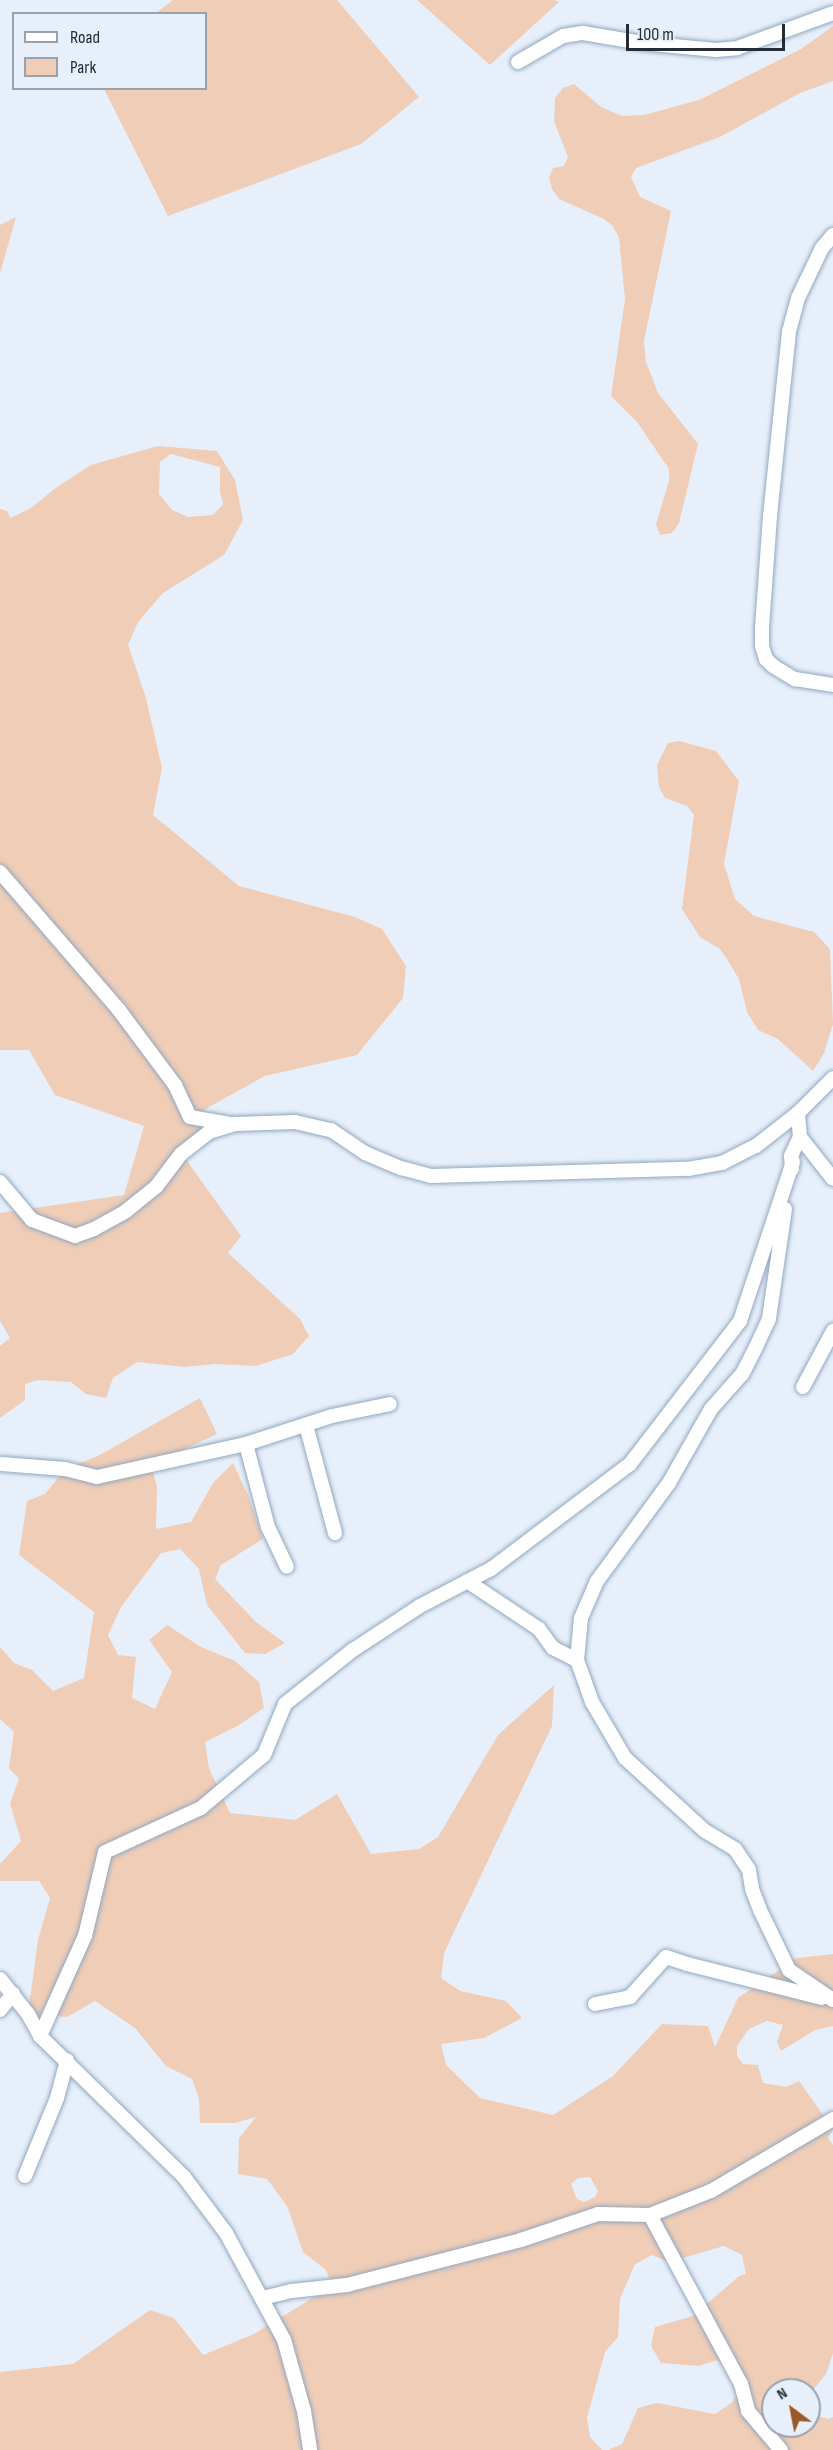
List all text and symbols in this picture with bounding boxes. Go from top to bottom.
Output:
legend [12,12,207,90]
scale bar [629,12,788,50]
text: 100 m [637,24,674,45]
text: Road [70,27,100,48]
text: Park [70,57,96,78]
north arrow [761,2378,821,2438]
text: N [774,2384,791,2404]

